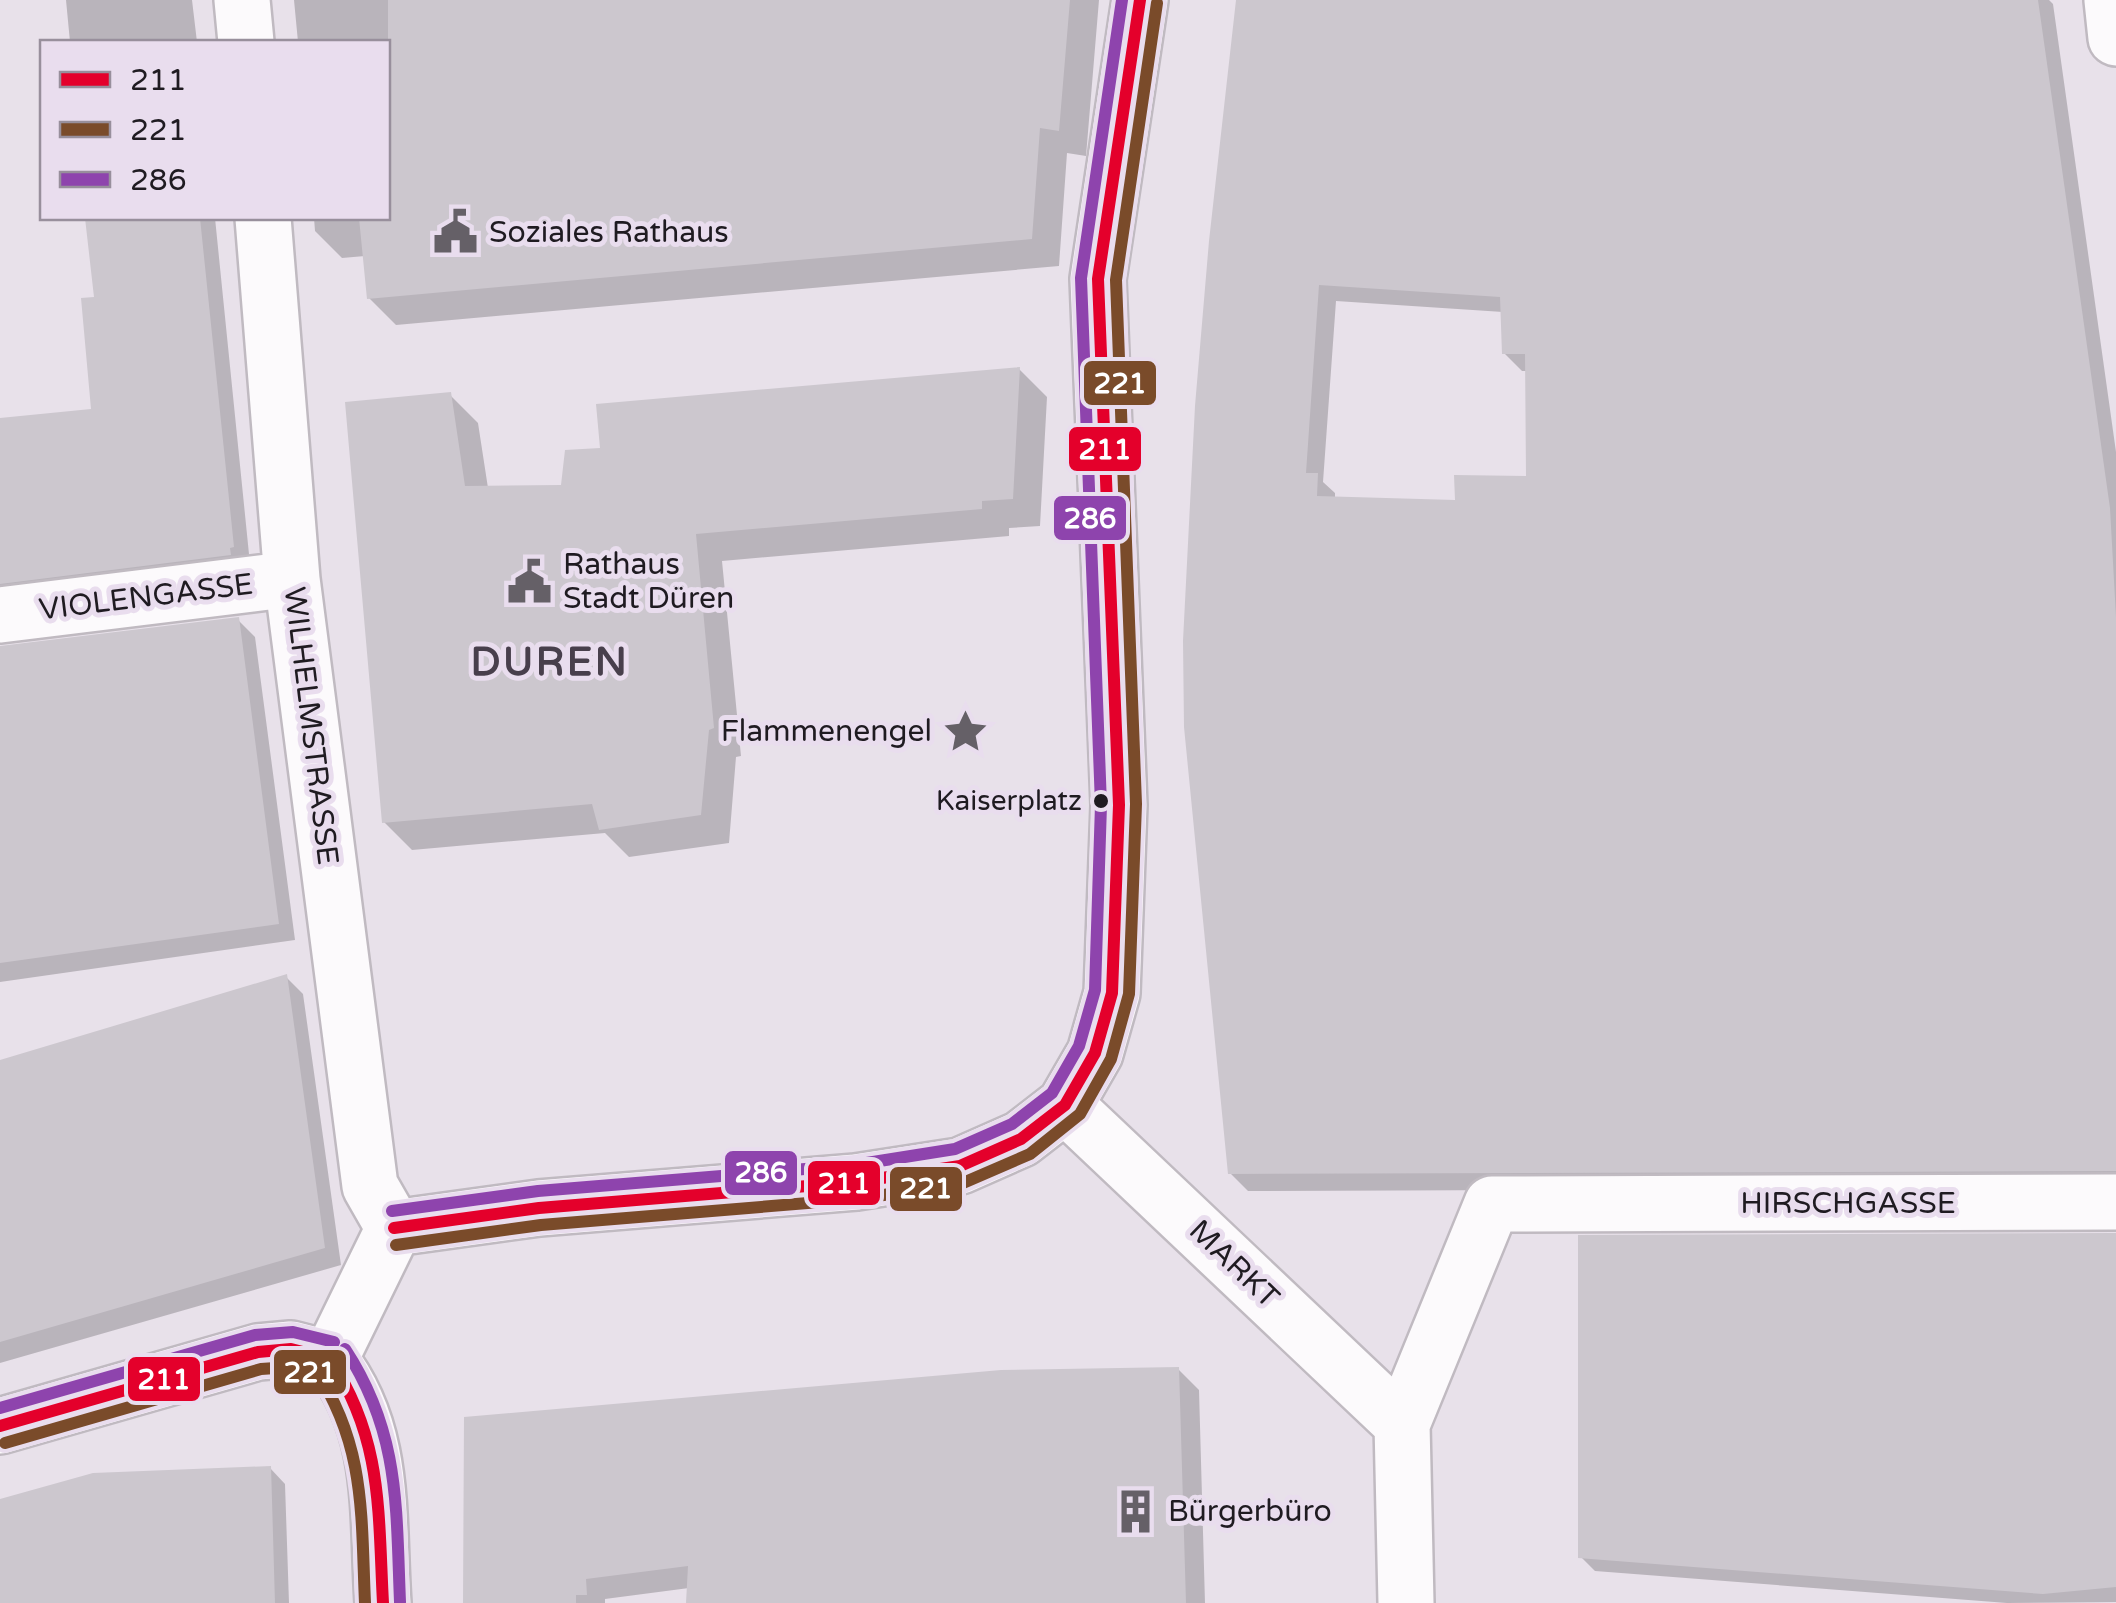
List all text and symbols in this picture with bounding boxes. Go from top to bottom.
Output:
legend [40,40,390,220]
text: 211 [130,62,187,99]
text: 221 [130,112,187,149]
text: 286 [130,162,187,199]
public building icon: Soziales Rathaus [432,208,480,256]
place label: Soziales Rathaus [489,214,729,251]
line badge: 221 [1082,359,1158,407]
text: 221 [1094,367,1146,401]
line badge: 211 [1067,425,1143,473]
text: 211 [1079,433,1131,467]
line badge: 286 [1052,494,1128,542]
text: 286 [1064,502,1116,536]
place label: Rathaus Stadt Düren [563,546,734,617]
public building icon: Rathaus Stadt Düren [506,557,554,605]
street label: VIOLENGASSE [37,566,255,628]
street label: WILHELMSTRASSE [276,585,346,867]
district label: DUREN [471,638,629,686]
place icon: Flammenengel [941,707,989,755]
place label: Flammenengel [721,713,932,750]
place label: Kaiserplatz [936,784,1082,818]
marker: Kaiserplatz [1091,791,1111,811]
line badge: 286 [723,1149,799,1197]
text: 286 [735,1156,787,1190]
line badge: 211 [806,1159,882,1207]
line badge: 221 [888,1165,964,1213]
text: 211 [818,1167,870,1201]
text: 221 [900,1172,952,1206]
street label: HIRSCHGASSE [1740,1185,1956,1222]
street label: MARKT [1181,1212,1287,1316]
line badge: 221 [272,1348,348,1396]
line badge: 211 [126,1355,202,1403]
text: 221 [284,1356,336,1390]
text: 211 [138,1363,190,1397]
building icon: Bürgerbüro [1111,1487,1159,1535]
place label: Bürgerbüro [1168,1493,1332,1530]

